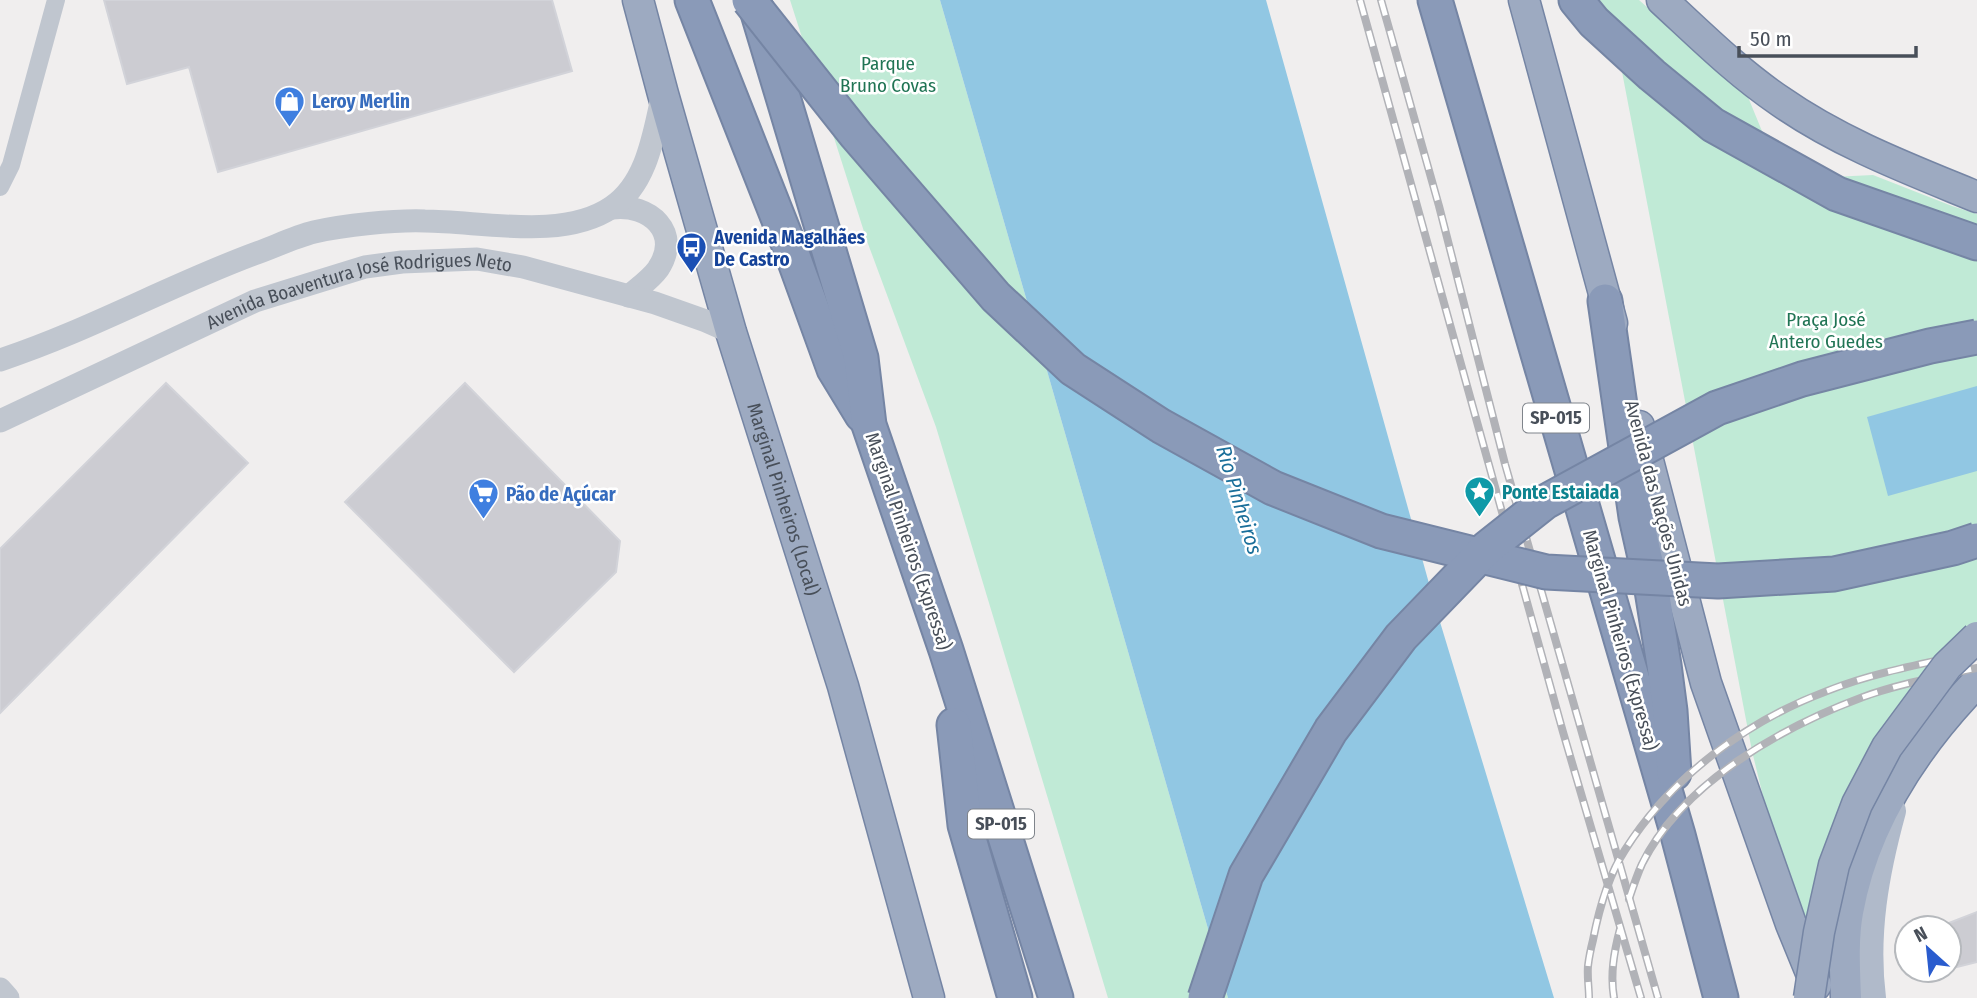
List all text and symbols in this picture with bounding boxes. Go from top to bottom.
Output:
scale bar [1739,14,1916,58]
text: 50 m [1750,26,1792,52]
park label: Parque Bruno Covas [840,52,936,97]
shop icon: Leroy Merlin [272,84,306,128]
place label: Leroy Merlin [312,90,410,113]
place label: Avenida Magalhães De Castro [713,226,866,271]
bus stop icon: Avenida Magalhães De Castro [674,231,708,275]
street label: Avenida Boaventura José Rodrigues Neto [203,248,514,334]
park label: Praça José Antero Guedes [1769,308,1883,353]
street label: Avenida das Nações Unidas [1620,398,1697,609]
street label: Marginal Pinheiros (Local) [742,400,825,598]
road number: SP-015 [1523,404,1589,432]
street label: Marginal Pinheiros (Expressa) [860,429,957,653]
water label: Rio Pinheiros [1210,442,1268,558]
place icon: Ponte Estaiada [1462,475,1496,519]
supermarket icon: Pão de Açúcar [466,477,500,521]
place label: Ponte Estaiada [1502,481,1619,504]
place label: Pão de Açúcar [506,483,617,506]
street label: Marginal Pinheiros (Expressa) [1578,527,1663,753]
road number: SP-015 [968,810,1034,838]
north arrow [1893,914,1963,984]
text: N [1910,921,1931,947]

